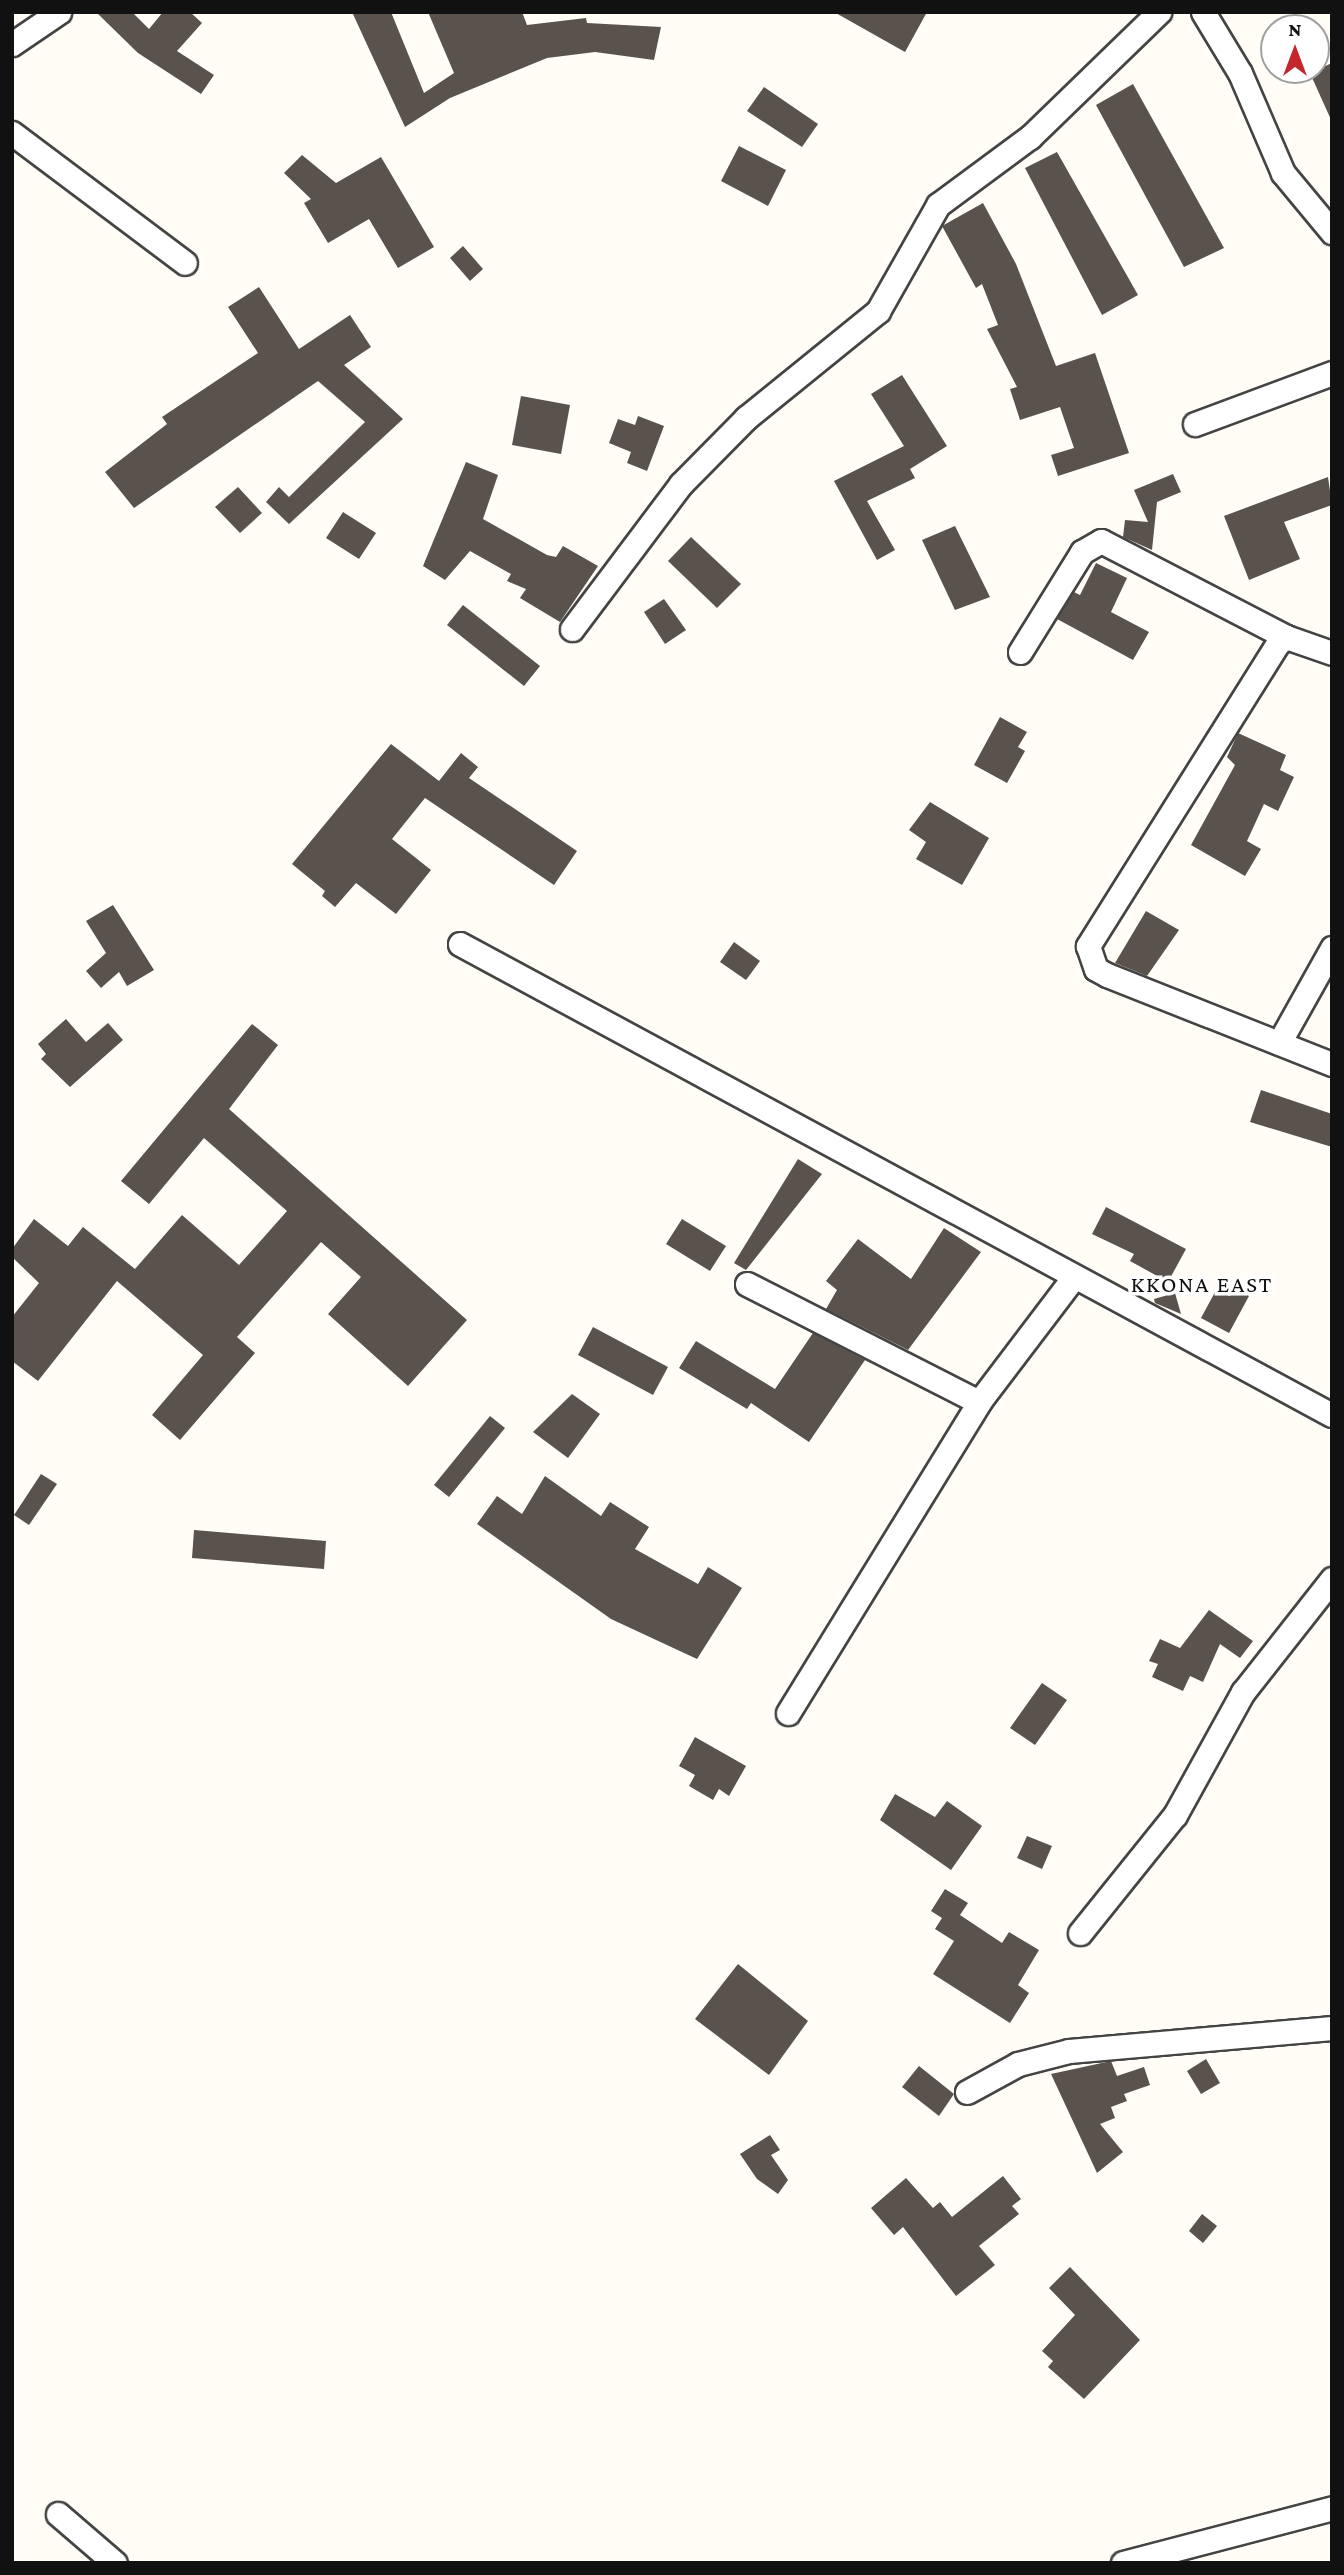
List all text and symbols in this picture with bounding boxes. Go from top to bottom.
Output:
north arrow [1260,14,1330,84]
text: N [1289,19,1301,40]
district label: KKONA EAST [1132,1270,1272,1298]

